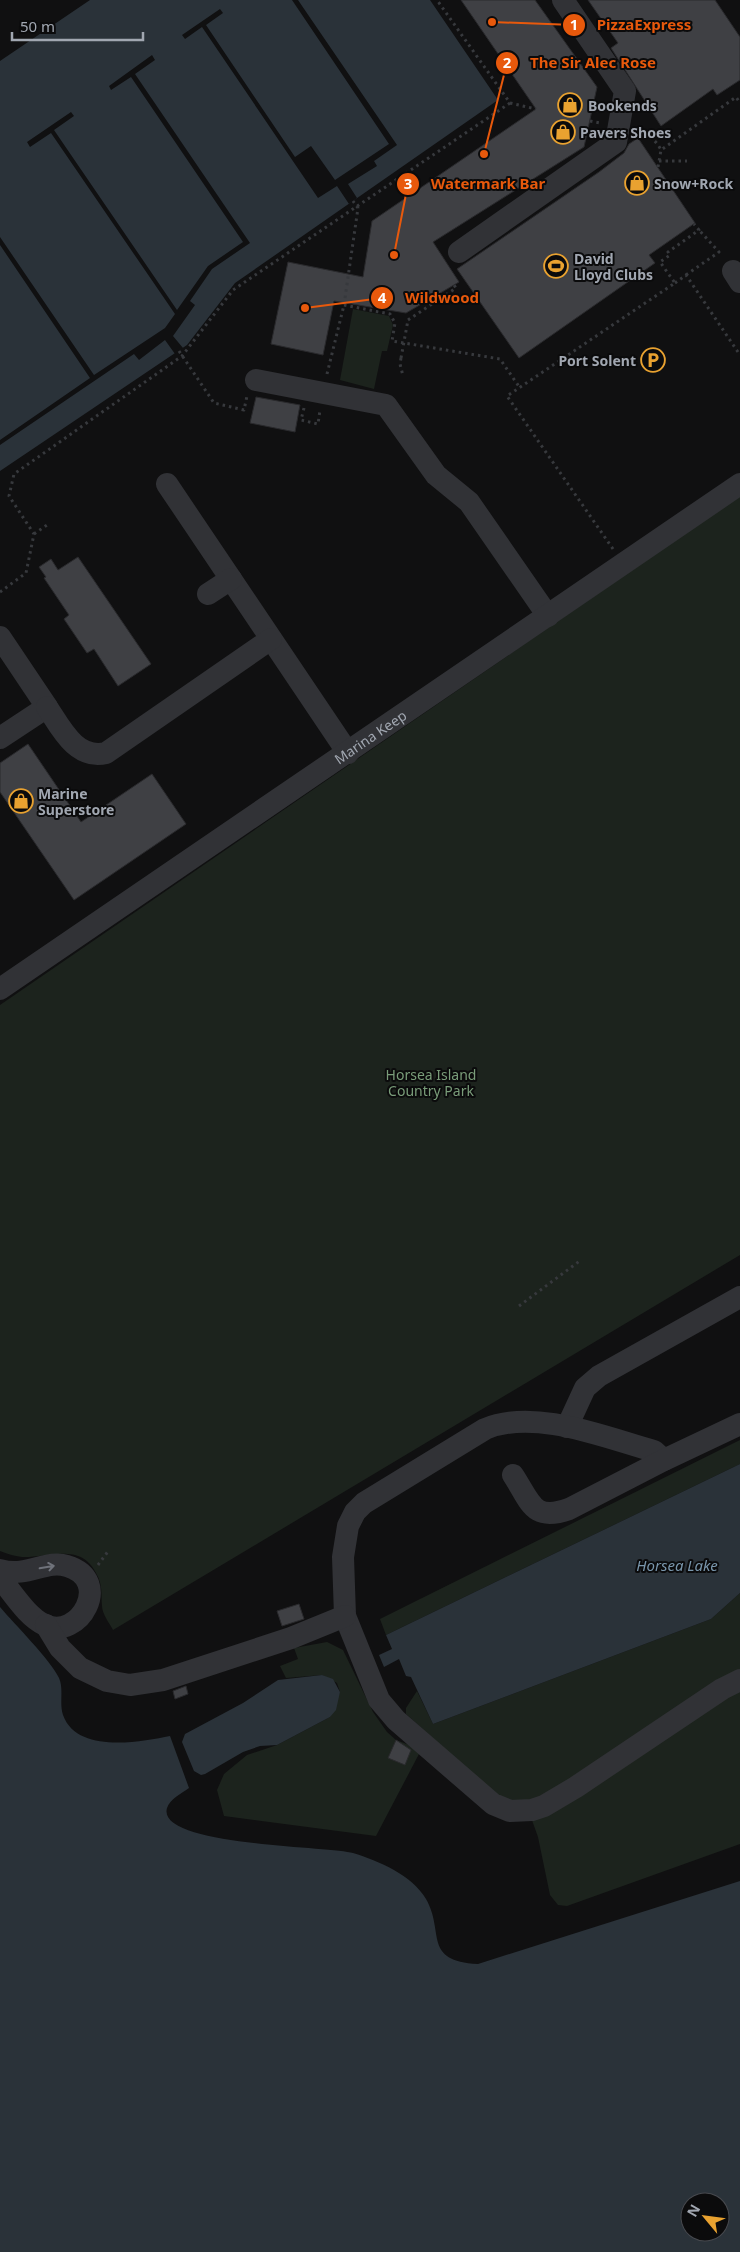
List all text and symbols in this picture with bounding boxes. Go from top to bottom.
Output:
scale bar [12,10,144,42]
callout: PizzaExpress [562,10,701,40]
text: 1 [570,14,578,34]
text: PizzaExpress [597,14,691,34]
text: 50 m [20,16,55,36]
callout: The Sir Alec Rose [495,48,665,78]
text: 2 [503,52,512,72]
text: The Sir Alec Rose [530,52,656,72]
shop icon: Bookends [557,92,583,118]
place label: Bookends [588,96,657,115]
shop icon: Pavers Shoes [550,119,576,145]
place label: Pavers Shoes [580,123,671,142]
callout: Watermark Bar [396,169,556,199]
shop icon: Snow+Rock [624,170,650,196]
text: 3 [404,173,412,193]
text: Watermark Bar [431,173,546,193]
place label: Snow+Rock [654,174,733,193]
place label: David Lloyd Clubs [574,249,653,284]
sports icon: David Lloyd Clubs [543,253,569,279]
callout: Wildwood [370,283,489,313]
text: 4 [378,287,387,307]
text: Wildwood [405,287,479,307]
parking icon: Port Solent [640,347,666,373]
place label: Port Solent [558,351,636,370]
street label: Marina Keep [330,705,410,768]
place label: Marine Superstore [38,784,114,819]
shop icon: Marine Superstore [8,788,34,814]
park label: Horsea Island Country Park [386,1065,476,1100]
water label: Horsea Lake [636,1555,718,1575]
one-way arrow [39,1561,55,1571]
north arrow [680,2192,730,2242]
text: N [682,2201,704,2220]

